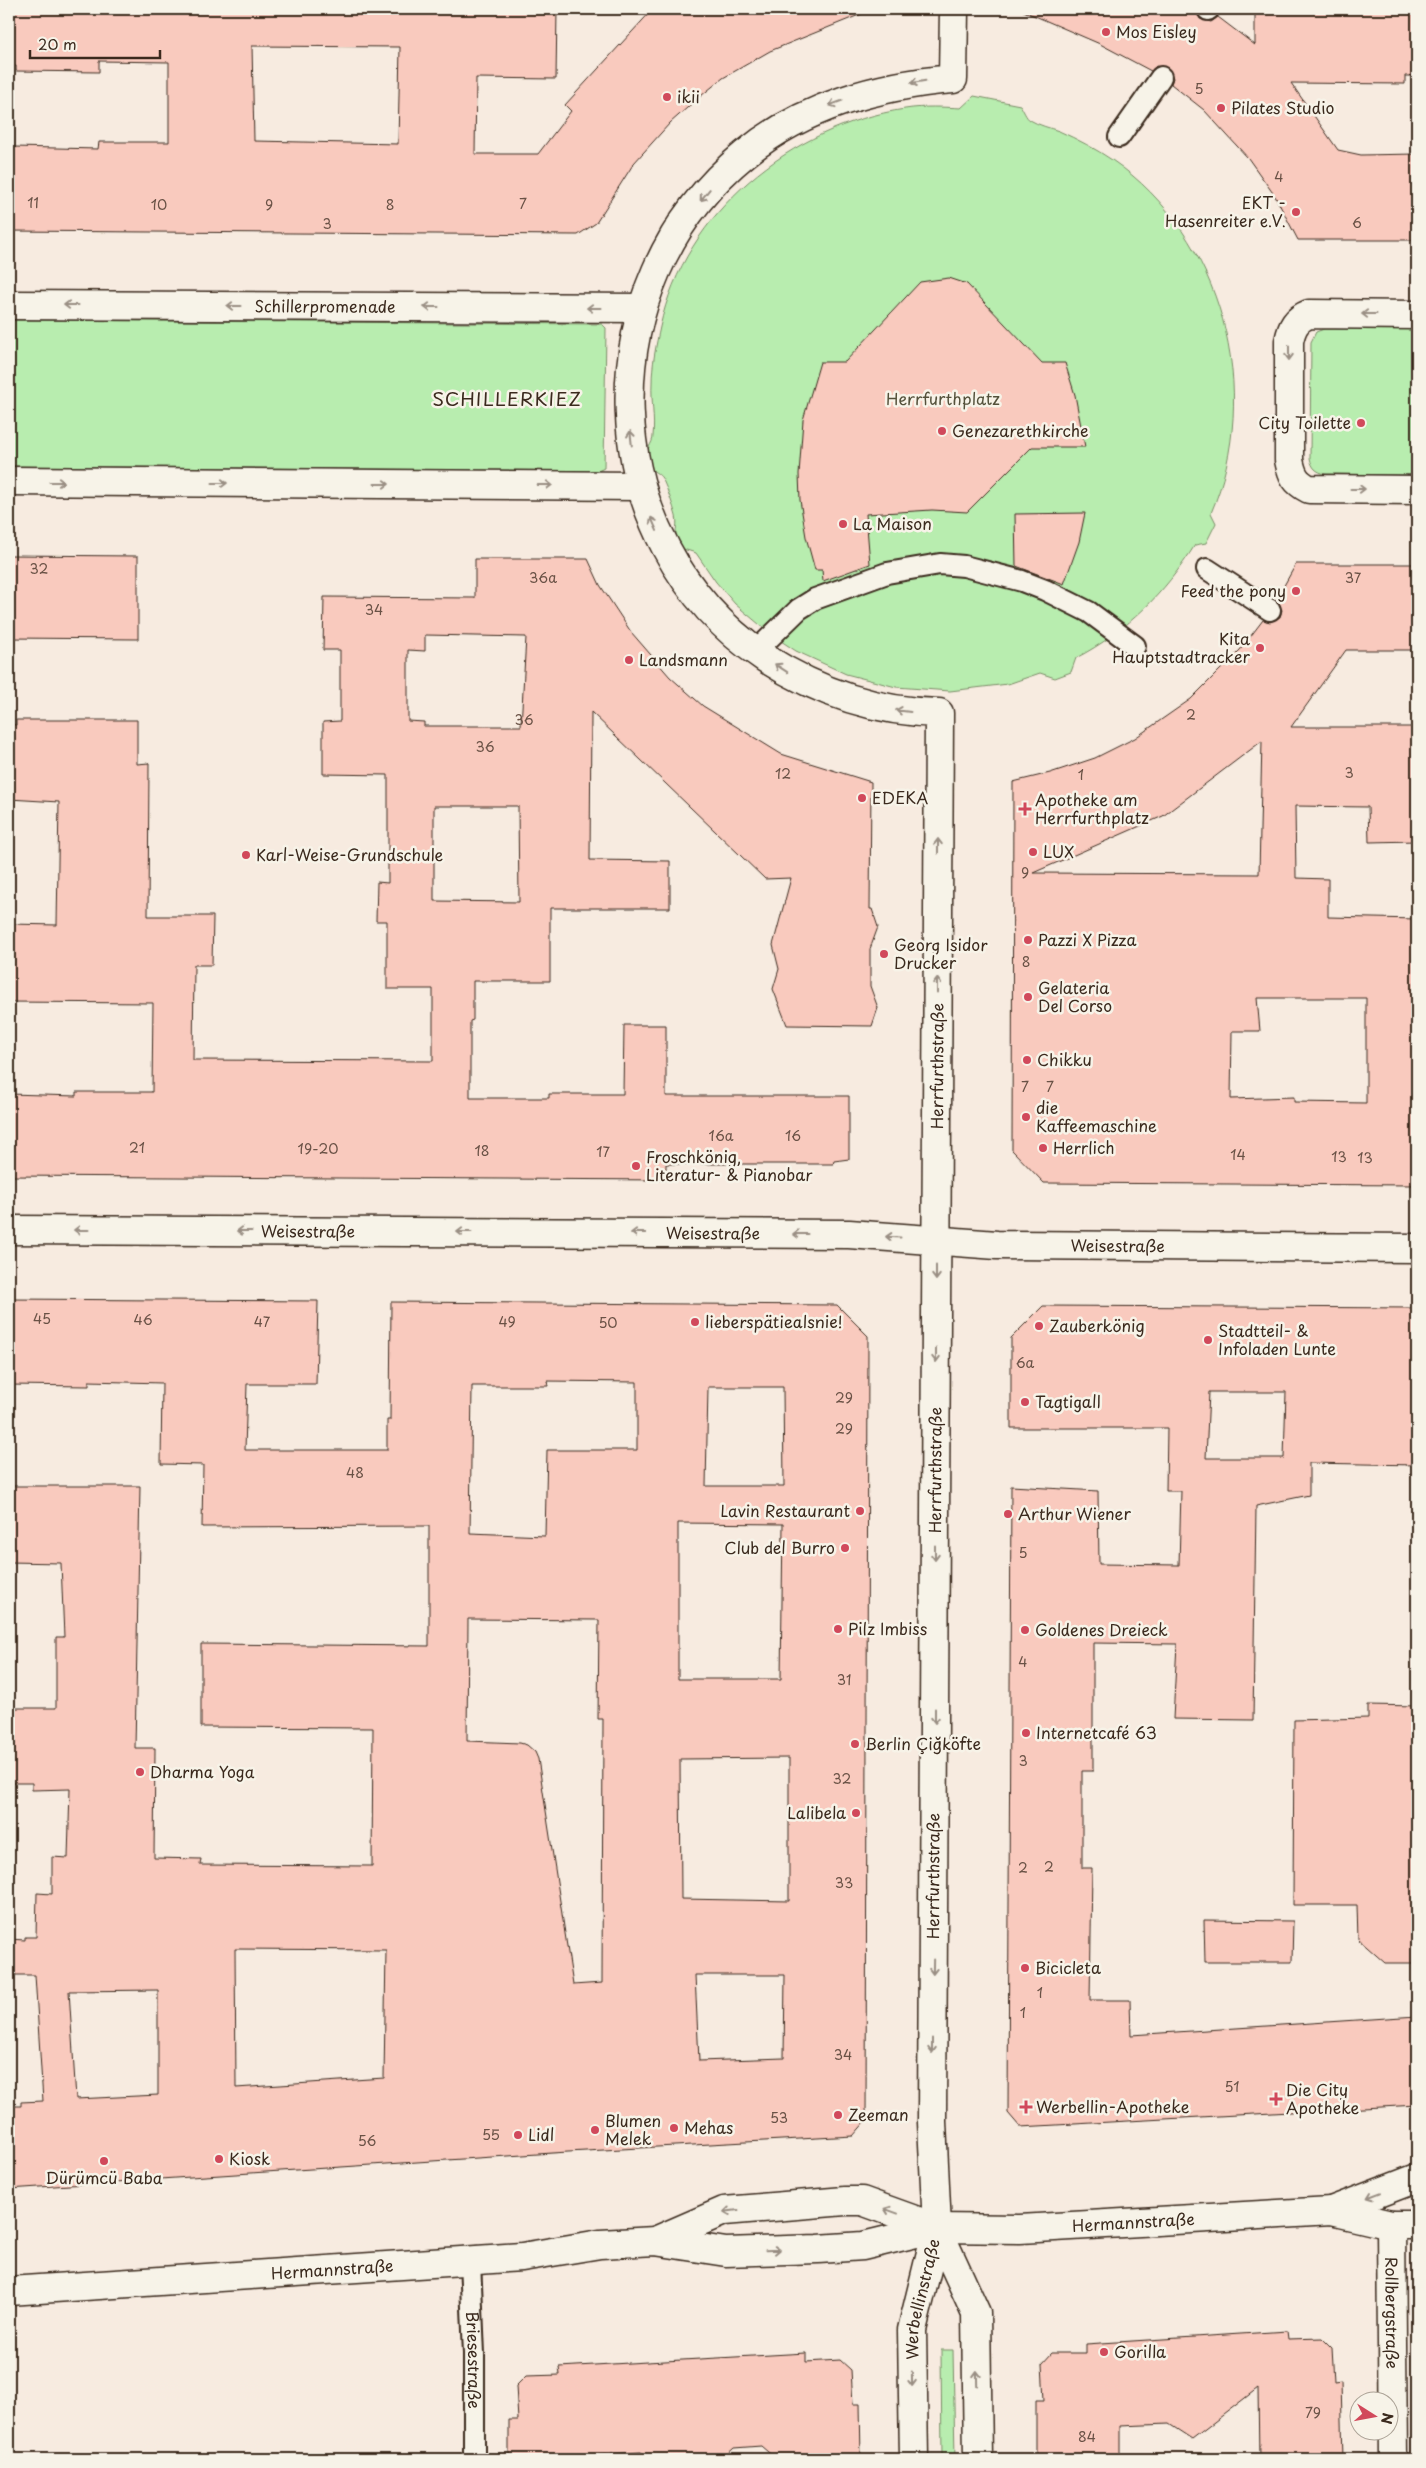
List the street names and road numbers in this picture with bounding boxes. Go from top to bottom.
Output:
street label: Schillerpromenade [255,293,395,318]
street label: Herrfurthstraße [924,1003,949,1129]
street label: Weisestraße [261,1218,355,1243]
street label: Weisestraße [666,1220,760,1245]
street label: Weisestraße [1070,1233,1165,1257]
street label: Herrfurthstraße [922,1407,947,1533]
street label: Herrfurthstraße [920,1813,945,1939]
street label: Hermannstraße [1071,2206,1195,2237]
street label: Werbellinstraße [899,2236,945,2360]
street label: Hermannstraße [270,2253,394,2285]
street label: Rollbergstraße [1380,2257,1405,2369]
street label: Briesestraße [461,2311,487,2409]

